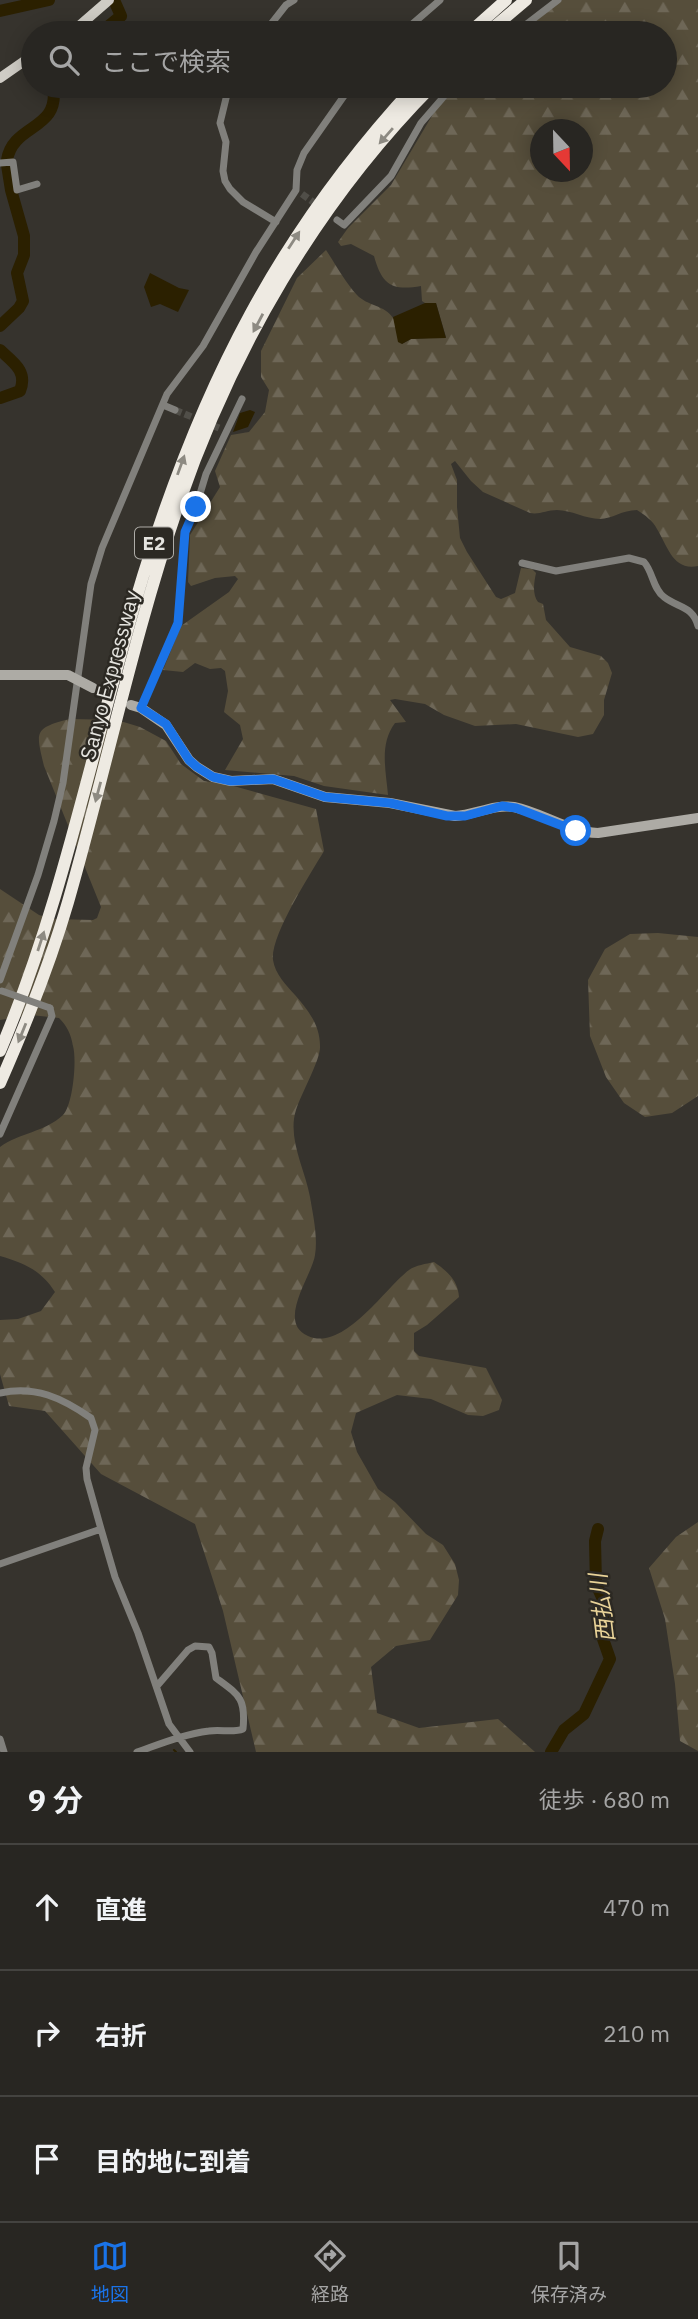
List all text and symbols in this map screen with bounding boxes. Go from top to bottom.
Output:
search box [21,21,677,98]
icon: search [45,41,83,79]
text: ここで検索 [101,44,231,78]
north arrow [530,119,593,182]
one-way arrow [378,127,394,145]
one-way arrow [287,230,300,250]
one-way arrow [252,314,264,333]
one-way arrow [176,454,187,475]
route end [180,491,211,522]
road number: E2 [135,528,173,558]
street label: Sanyo Expressway [73,587,145,762]
one-way arrow [92,782,102,803]
route start [560,815,591,846]
one-way arrow [36,931,47,952]
one-way arrow [16,1022,27,1043]
water label: 西払川 [582,1569,620,1644]
text: 9 分 [28,1780,83,1819]
text: 徒歩 · 680 m [539,1784,670,1814]
icon: ahead [28,1888,66,1926]
text: 直進 [95,1892,147,1926]
text: 470 m [603,1892,670,1922]
icon: right [28,2014,66,2052]
text: 右折 [95,2018,147,2052]
text: 210 m [603,2018,670,2048]
icon: arrive [28,2140,66,2178]
text: 目的地に到着 [95,2144,251,2178]
tab: 地図 [91,2237,129,2306]
tab: 経路 [311,2237,349,2306]
tab: 保存済み [531,2237,607,2306]

